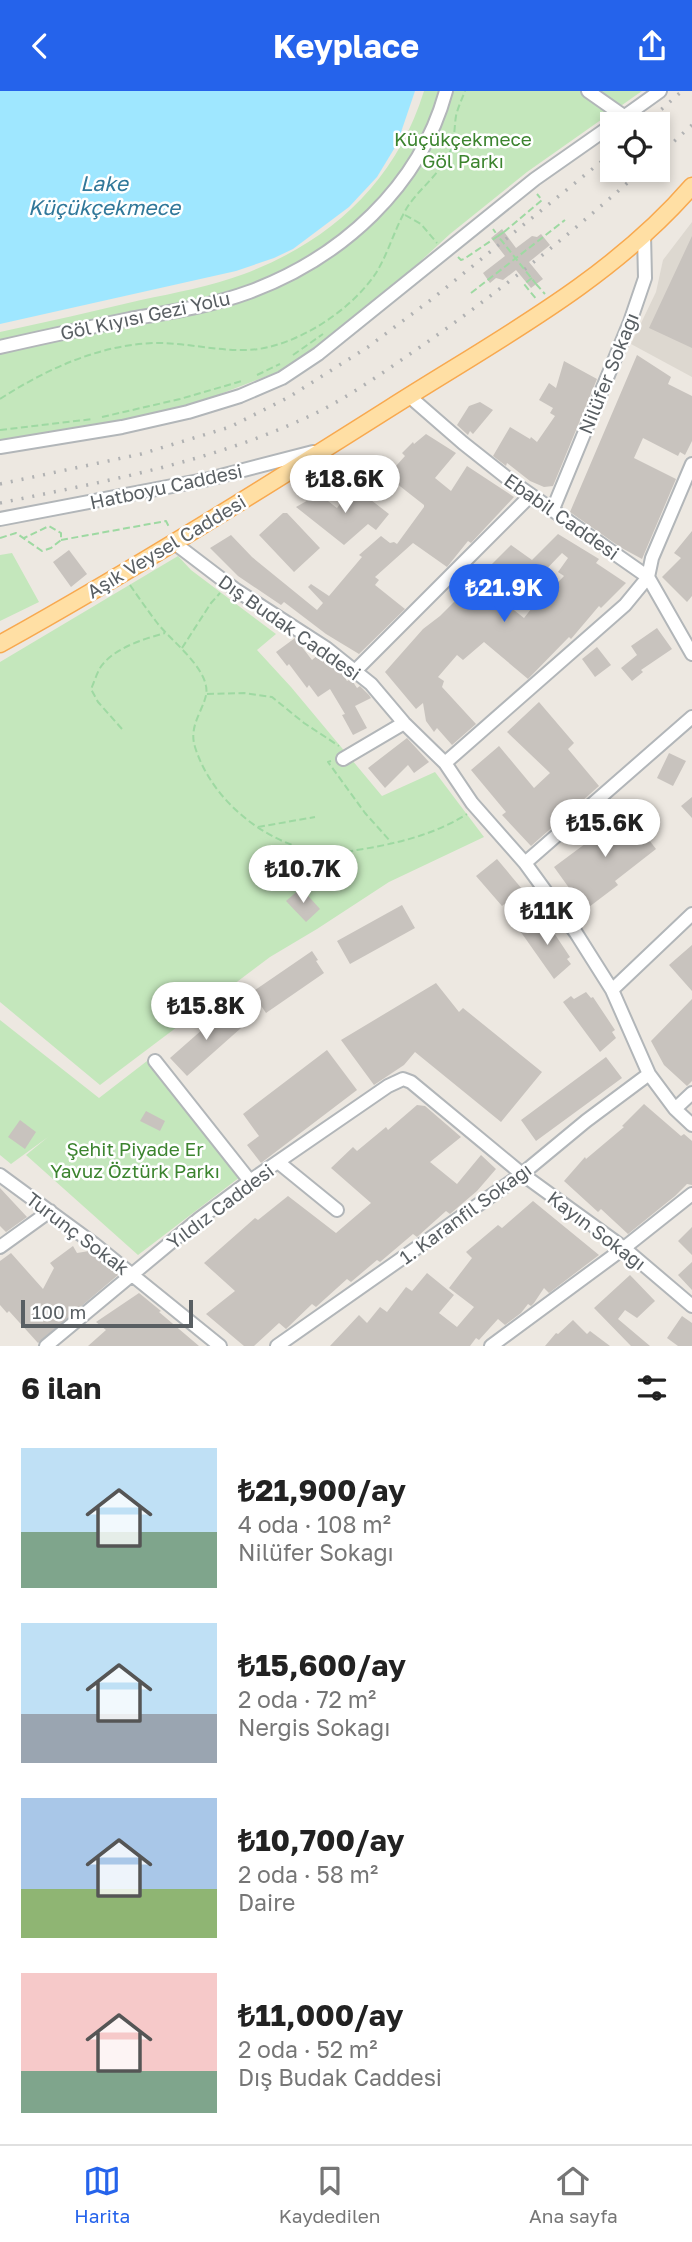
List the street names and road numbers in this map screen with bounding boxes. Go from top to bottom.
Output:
street label: Göl Kıyısı Gezi Yolu [58,286,232,344]
street label: Nilüfer Sokağı [573,309,643,437]
street label: Hatboyu Caddesi [88,459,244,513]
street label: Ebabil Caddesi [500,468,624,564]
street label: Aşık Veysel Caddesi [82,489,250,603]
street label: Dış Budak Caddesi [214,569,366,685]
street label: 1. Karanfil Sokağı [395,1157,535,1269]
street label: Yıldız Caddesi [162,1158,278,1254]
street label: Kayın Sokağı [543,1186,651,1274]
street label: Turunç Sokak [22,1187,134,1279]

